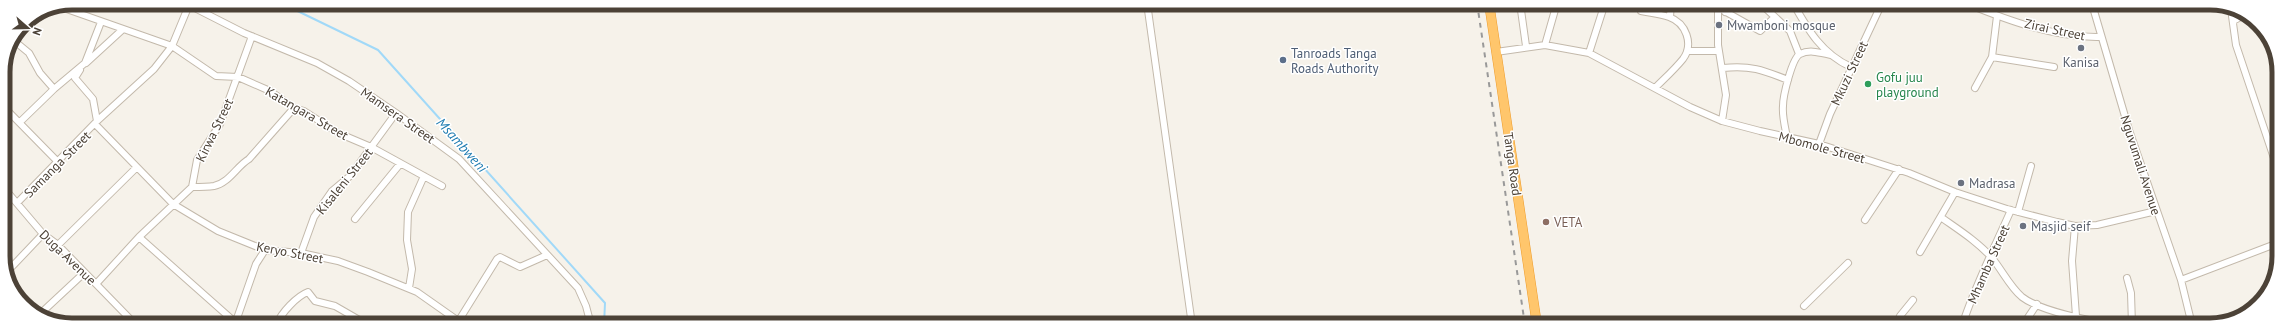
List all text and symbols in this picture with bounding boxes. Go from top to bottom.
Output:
north arrow [8,8,48,48]
street label: Zirai Street [2023,15,2087,44]
place label: Mwamboni mosque [1727,17,1836,34]
marker: Mwamboni mosque [1714,20,1724,30]
text: N [30,26,45,37]
street label: Mkuzi Street [1827,38,1872,108]
marker: Kanisa [2076,43,2086,53]
place label: Tanroads Tanga Roads Authority [1291,45,1379,77]
place label: Kanisa [2063,54,2099,71]
marker: Tanroads Tanga Roads Authority [1278,55,1288,65]
place label: Gofu juu playground [1876,69,1939,101]
marker: Gofu juu playground [1863,79,1873,89]
street label: Katangara Street [262,83,352,144]
street label: Mamsera Street [357,84,439,148]
street label: Kirwa Street [192,95,237,165]
street label: Nguvumali Avenue [2116,113,2165,217]
water label: Msambweni [433,114,492,176]
street label: Samanga Street [20,127,95,201]
street label: Mbomole Street [1777,128,1868,167]
street label: Tanga Road [1500,131,1525,197]
street label: Kisaleni Street [312,144,377,218]
place label: Madrasa [1969,175,2016,192]
marker: Madrasa [1956,178,1966,188]
place label: VETA [1553,214,1583,231]
marker: VETA [1541,217,1551,227]
place label: Masjid seif [2031,218,2091,235]
marker: Masjid seif [2018,221,2028,231]
street label: Mhamba Street [1963,222,2014,306]
street label: Duga Avenue [36,226,100,289]
street label: Keryo Street [255,238,325,267]

